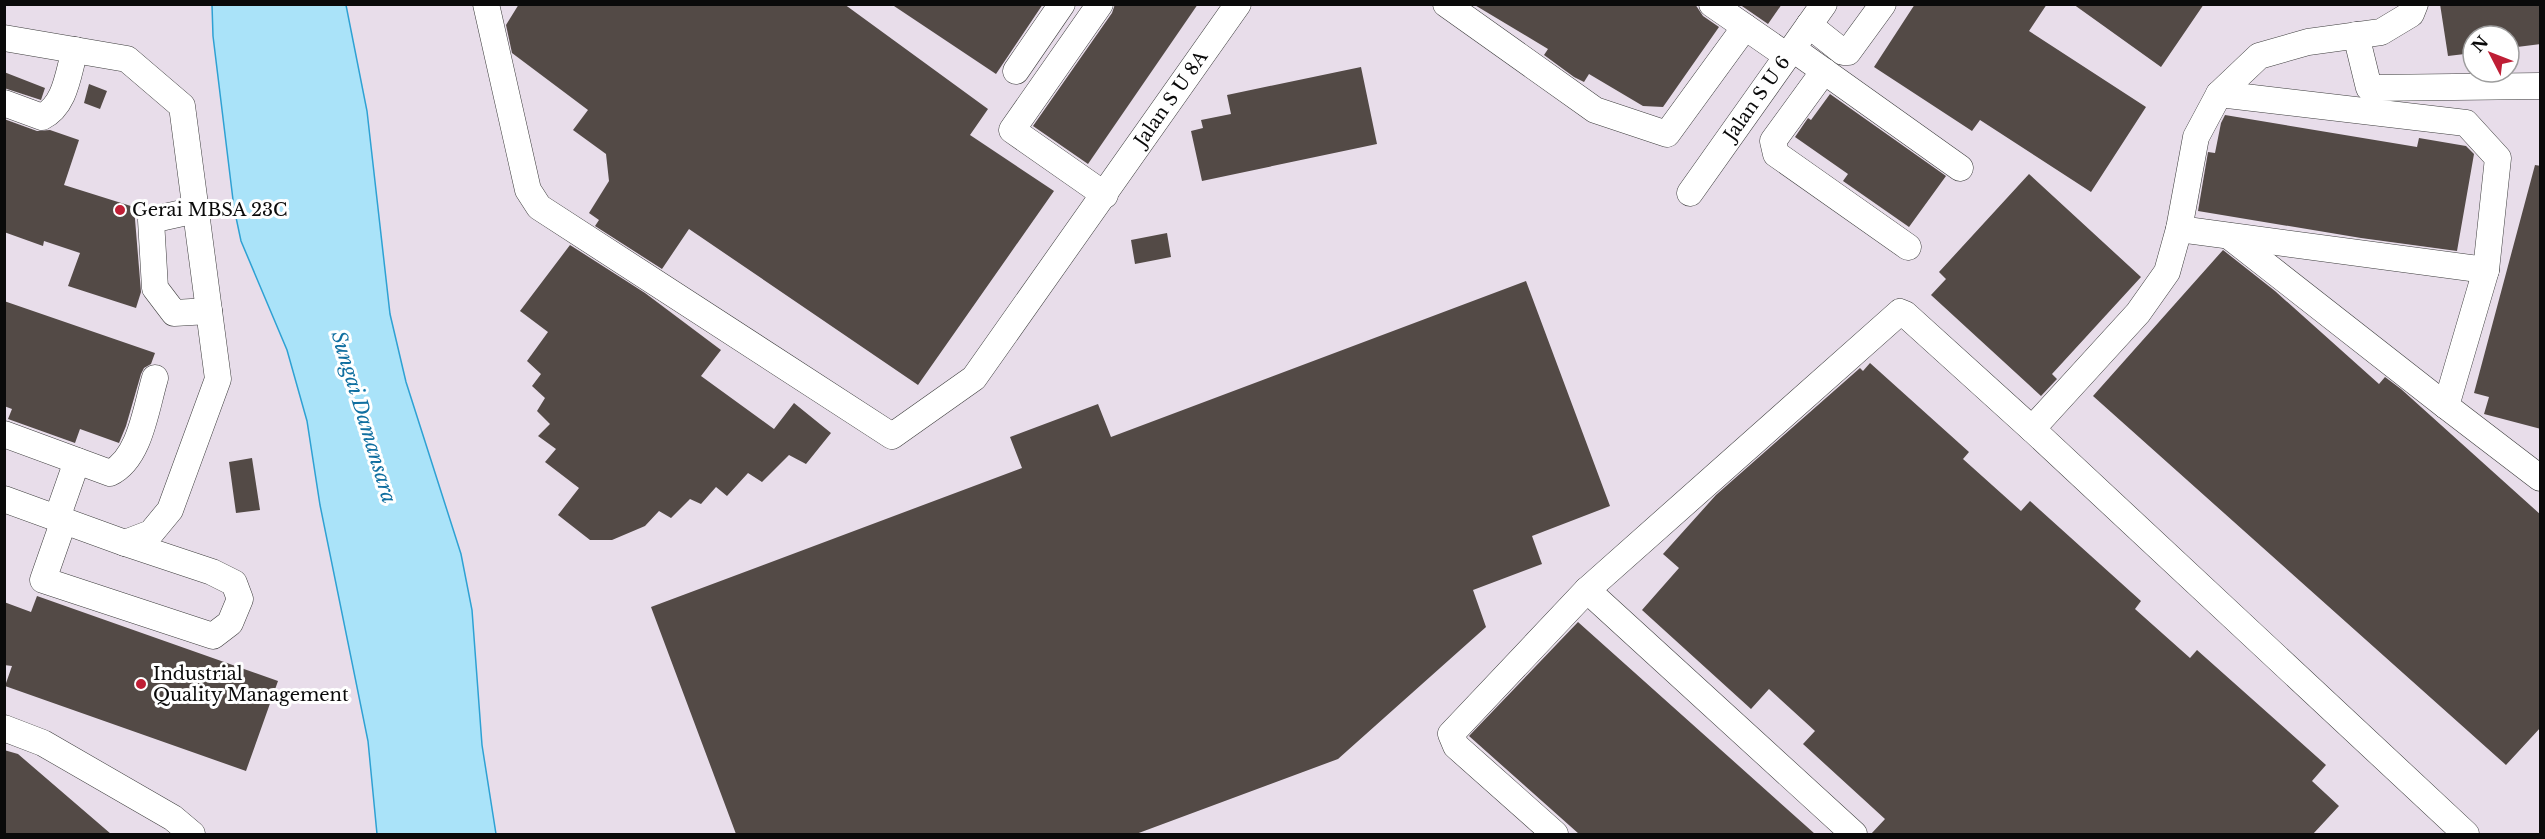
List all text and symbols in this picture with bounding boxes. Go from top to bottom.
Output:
north arrow [2461,24,2521,84]
text: N [2467,32,2492,56]
street label: Jalan S U 8A [1129,46,1213,153]
street label: Jalan S U 6 [1718,52,1795,147]
place label: Gerai MBSA 23C [132,199,288,221]
marker: Gerai MBSA 23C [113,203,127,217]
water label: Sungai Damansara [326,328,402,506]
place label: Industrial Quality Management [153,663,349,706]
marker: Industrial Quality Management [134,677,148,691]

